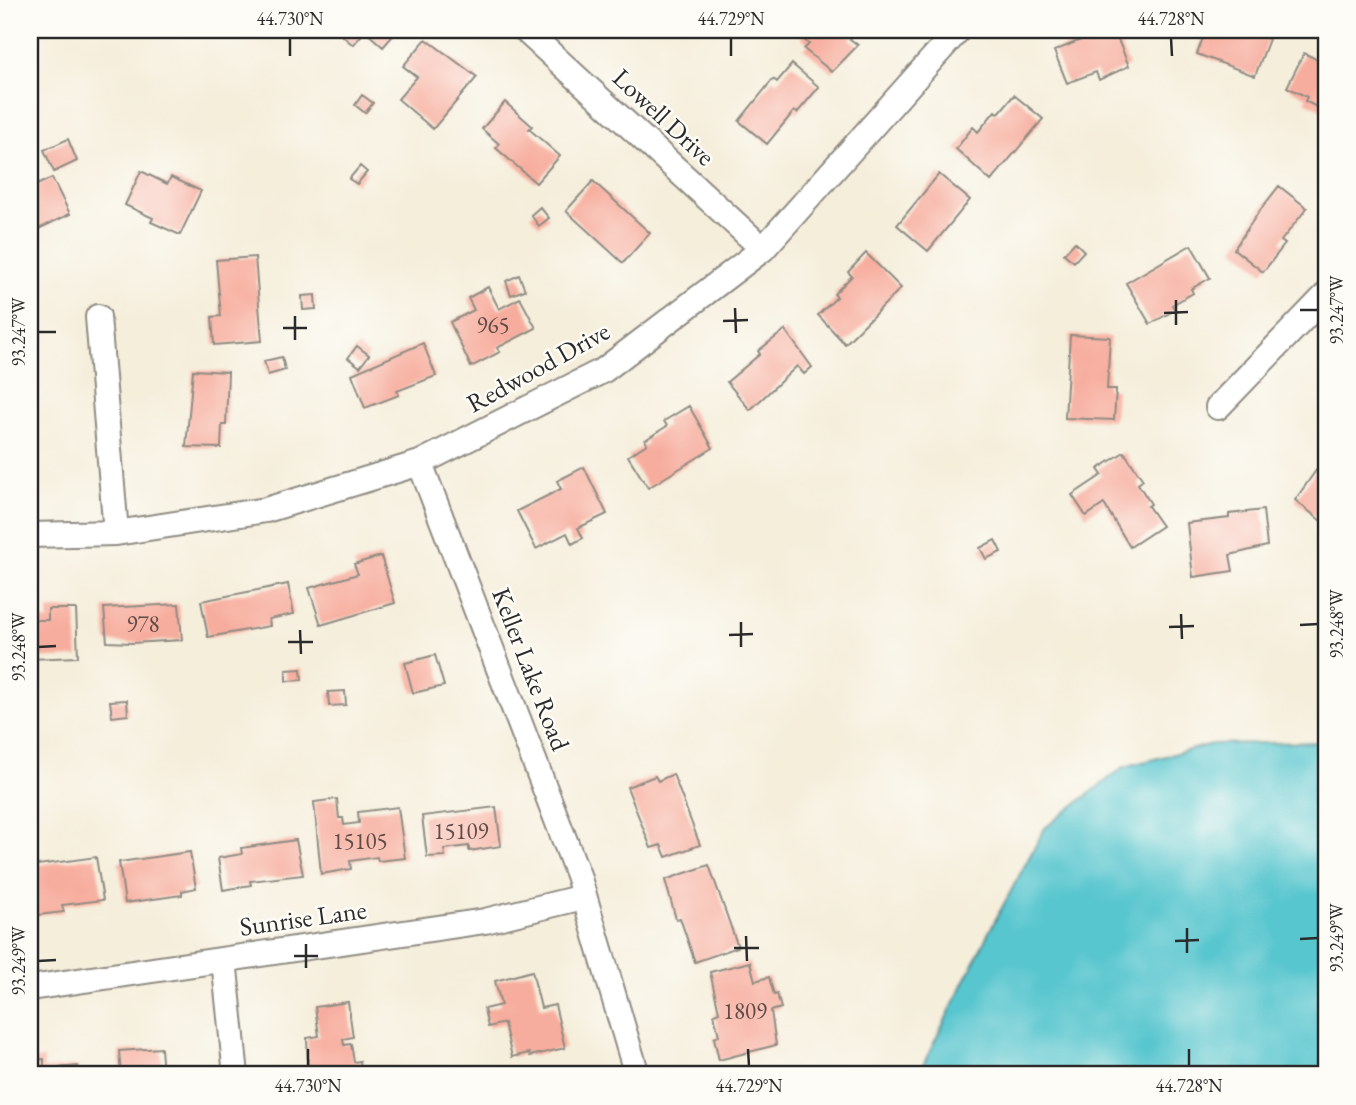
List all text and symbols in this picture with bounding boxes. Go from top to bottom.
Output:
text: 44.730°N [257,7,324,30]
text: 44.729°N [698,7,765,30]
text: 44.728°N [1138,7,1205,30]
street label: Lowell Drive [606,61,722,173]
text: 93.247°W [1325,275,1348,345]
text: 93.247°W [7,297,30,367]
house number: 965 [476,310,510,340]
street label: Redwood Drive [460,314,616,420]
street label: Keller Lake Road [484,583,578,756]
text: 93.248°W [1325,589,1348,659]
house number: 978 [126,609,160,639]
text: 93.248°W [7,612,30,682]
house number: 15109 [433,816,489,846]
house number: 15105 [332,826,388,856]
street label: Sunrise Lane [237,892,369,944]
text: 93.249°W [1325,903,1348,973]
text: 93.249°W [7,926,30,996]
house number: 1809 [723,996,767,1026]
text: 44.730°N [275,1074,342,1097]
text: 44.729°N [716,1074,783,1097]
text: 44.728°N [1156,1074,1223,1097]

